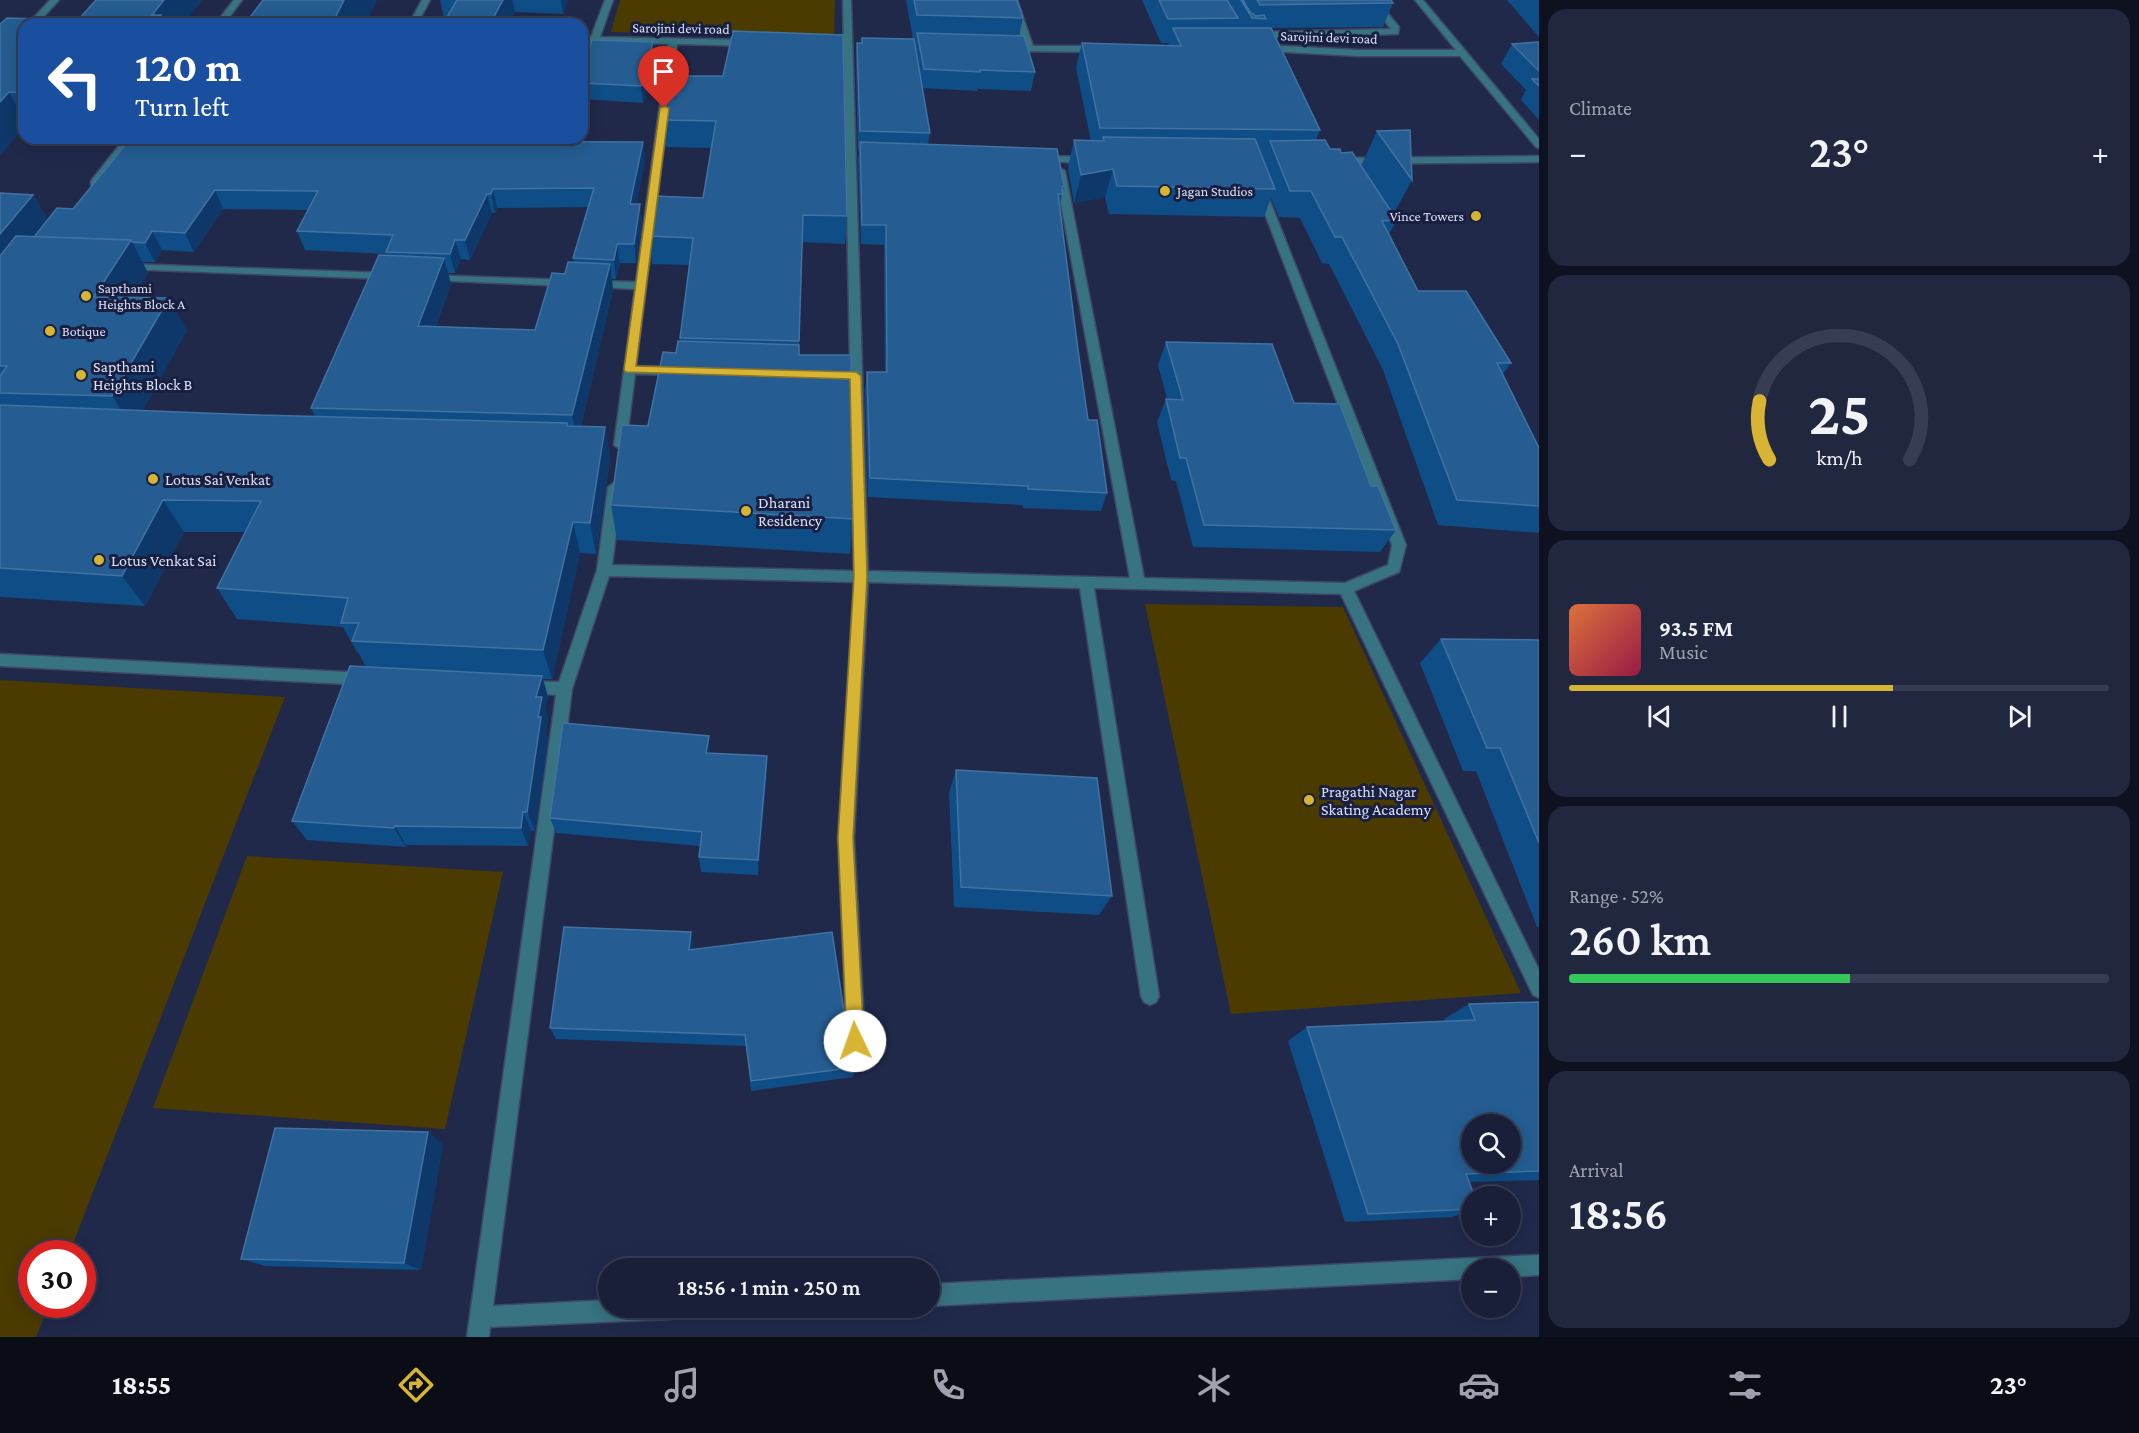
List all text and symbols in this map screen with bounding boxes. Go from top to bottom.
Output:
street label: Sarojini devi road [632,19,730,38]
street label: Sarojini devi road [1280,27,1379,48]
icon: left [36,42,114,120]
text: 120 m [135,43,241,90]
pin [638,46,689,108]
icon: arrive [647,55,680,88]
text: Turn left [135,92,229,122]
text: Climate [1569,97,1632,119]
text: 23° [1809,127,1869,177]
text: − [1569,134,1586,171]
text: + [2092,134,2109,171]
place label: Jagan Studios [1175,183,1253,199]
marker: Jagan Studios [1158,184,1172,198]
place label: Vince Towers [1390,208,1464,224]
marker: Vince Towers [1469,209,1483,223]
place label: Sapthami Heights Block A [98,280,185,312]
marker: Sapthami Heights Block A [79,289,93,303]
place label: Botique [62,323,106,339]
marker: Botique [43,324,57,338]
place label: Sapthami Heights Block B [93,358,193,394]
marker: Sapthami Heights Block B [74,368,88,382]
text: 25 [1808,378,1870,447]
text: km/h [1816,446,1863,470]
place label: Lotus Sai Venkat [165,471,271,488]
marker: Lotus Sai Venkat [146,472,160,486]
place label: Dharani Residency [758,494,823,530]
marker: Dharani Residency [739,504,753,518]
place label: Lotus Venkat Sai [111,552,216,569]
marker: Lotus Venkat Sai [92,553,106,567]
text: 93.5 FM [1659,616,1733,641]
text: Music [1659,641,1708,663]
icon: previous [1643,700,1676,733]
icon: pause [1823,700,1856,733]
icon: next [2003,700,2036,733]
place label: Pragathi Nagar Skating Academy [1321,783,1432,819]
marker: Pragathi Nagar Skating Academy [1302,793,1316,807]
text: Range · 52% [1569,885,1664,907]
text: 260 km [1569,915,1711,965]
position arrow [823,1009,887,1073]
map controls [1461,1114,1521,1318]
button: search [1461,1114,1521,1174]
text: Arrival [1569,1159,1623,1181]
button: + [1461,1186,1521,1246]
text: 18:56 [1569,1189,1668,1239]
speed limit sign: 30 [18,1240,96,1318]
button: − [1461,1258,1521,1318]
text: 18:56 · 1 min · 250 m [678,1275,860,1300]
icon: directions [395,1364,437,1406]
icon: music [661,1364,703,1406]
icon: phone [927,1364,969,1406]
icon: climate [1193,1364,1235,1406]
icon: car [1458,1364,1500,1406]
icon: filters [1724,1364,1766,1406]
text: 18:55 [112,1370,171,1400]
text: 23° [1990,1370,2027,1400]

